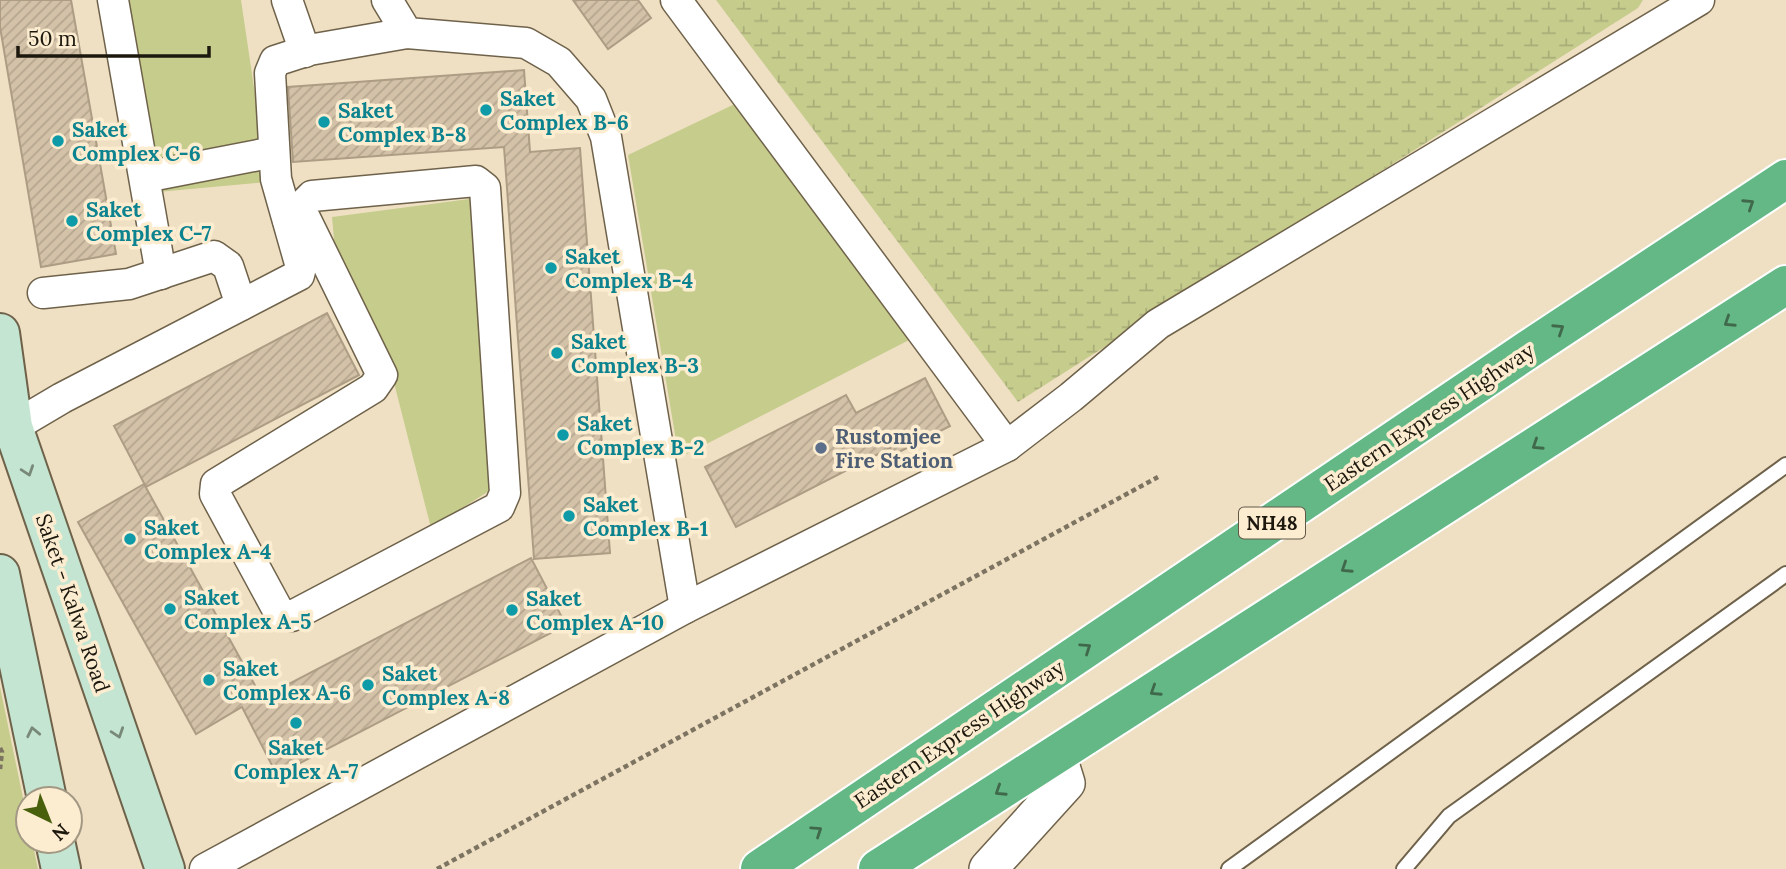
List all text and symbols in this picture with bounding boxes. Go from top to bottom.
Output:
scale bar [18,14,208,58]
text: 50 m [28,25,77,52]
place label: Saket Complex B-6 [500,85,629,136]
place label: Saket Complex B-8 [338,97,467,148]
marker: Saket Complex B-6 [478,102,494,118]
marker: Saket Complex B-8 [316,114,332,130]
place label: Saket Complex C-6 [72,116,201,167]
marker: Saket Complex C-6 [50,133,66,149]
place label: Saket Complex C-7 [86,196,212,247]
one-way arrow [1741,199,1754,212]
marker: Saket Complex C-7 [64,213,80,229]
place label: Saket Complex B-4 [565,243,693,294]
marker: Saket Complex B-4 [543,260,559,276]
one-way arrow [1723,313,1736,326]
one-way arrow [1551,325,1564,337]
place label: Saket Complex B-3 [571,328,699,379]
street label: Eastern Express Highway [1319,337,1539,497]
marker: Saket Complex B-3 [549,345,565,361]
place label: Saket Complex B-2 [577,410,704,461]
place label: Rustomjee Fire Station [835,423,953,474]
marker: Saket Complex B-2 [555,427,571,443]
one-way arrow [1532,437,1545,450]
marker: Rustomjee Fire Station [813,440,829,456]
one-way arrow [20,465,34,477]
place label: Saket Complex B-1 [583,491,708,542]
marker: Saket Complex B-1 [561,508,577,524]
road number: NH48 [1239,508,1305,538]
street label: Saket - Kalwa Road [30,510,116,696]
place label: Saket Complex A-4 [144,514,272,565]
marker: Saket Complex A-4 [122,531,138,547]
one-way arrow [1341,560,1354,572]
place label: Saket Complex A-5 [184,584,311,635]
place label: Saket Complex A-10 [526,585,664,636]
marker: Saket Complex A-5 [162,601,178,617]
marker: Saket Complex A-10 [504,602,520,618]
one-way arrow [1078,644,1091,657]
street label: Eastern Express Highway [849,654,1069,814]
place label: Saket Complex A-6 [223,655,351,706]
place label: Saket Complex A-8 [382,660,510,711]
marker: Saket Complex A-6 [201,672,217,688]
marker: Saket Complex A-8 [360,677,376,693]
one-way arrow [1150,683,1163,696]
marker: Saket Complex A-7 [288,715,304,731]
one-way arrow [26,726,41,738]
one-way arrow [110,726,124,738]
place label: Saket Complex A-7 [234,734,359,785]
one-way arrow [994,783,1007,796]
north arrow [14,785,84,855]
text: N [47,819,74,846]
one-way arrow [809,827,822,839]

